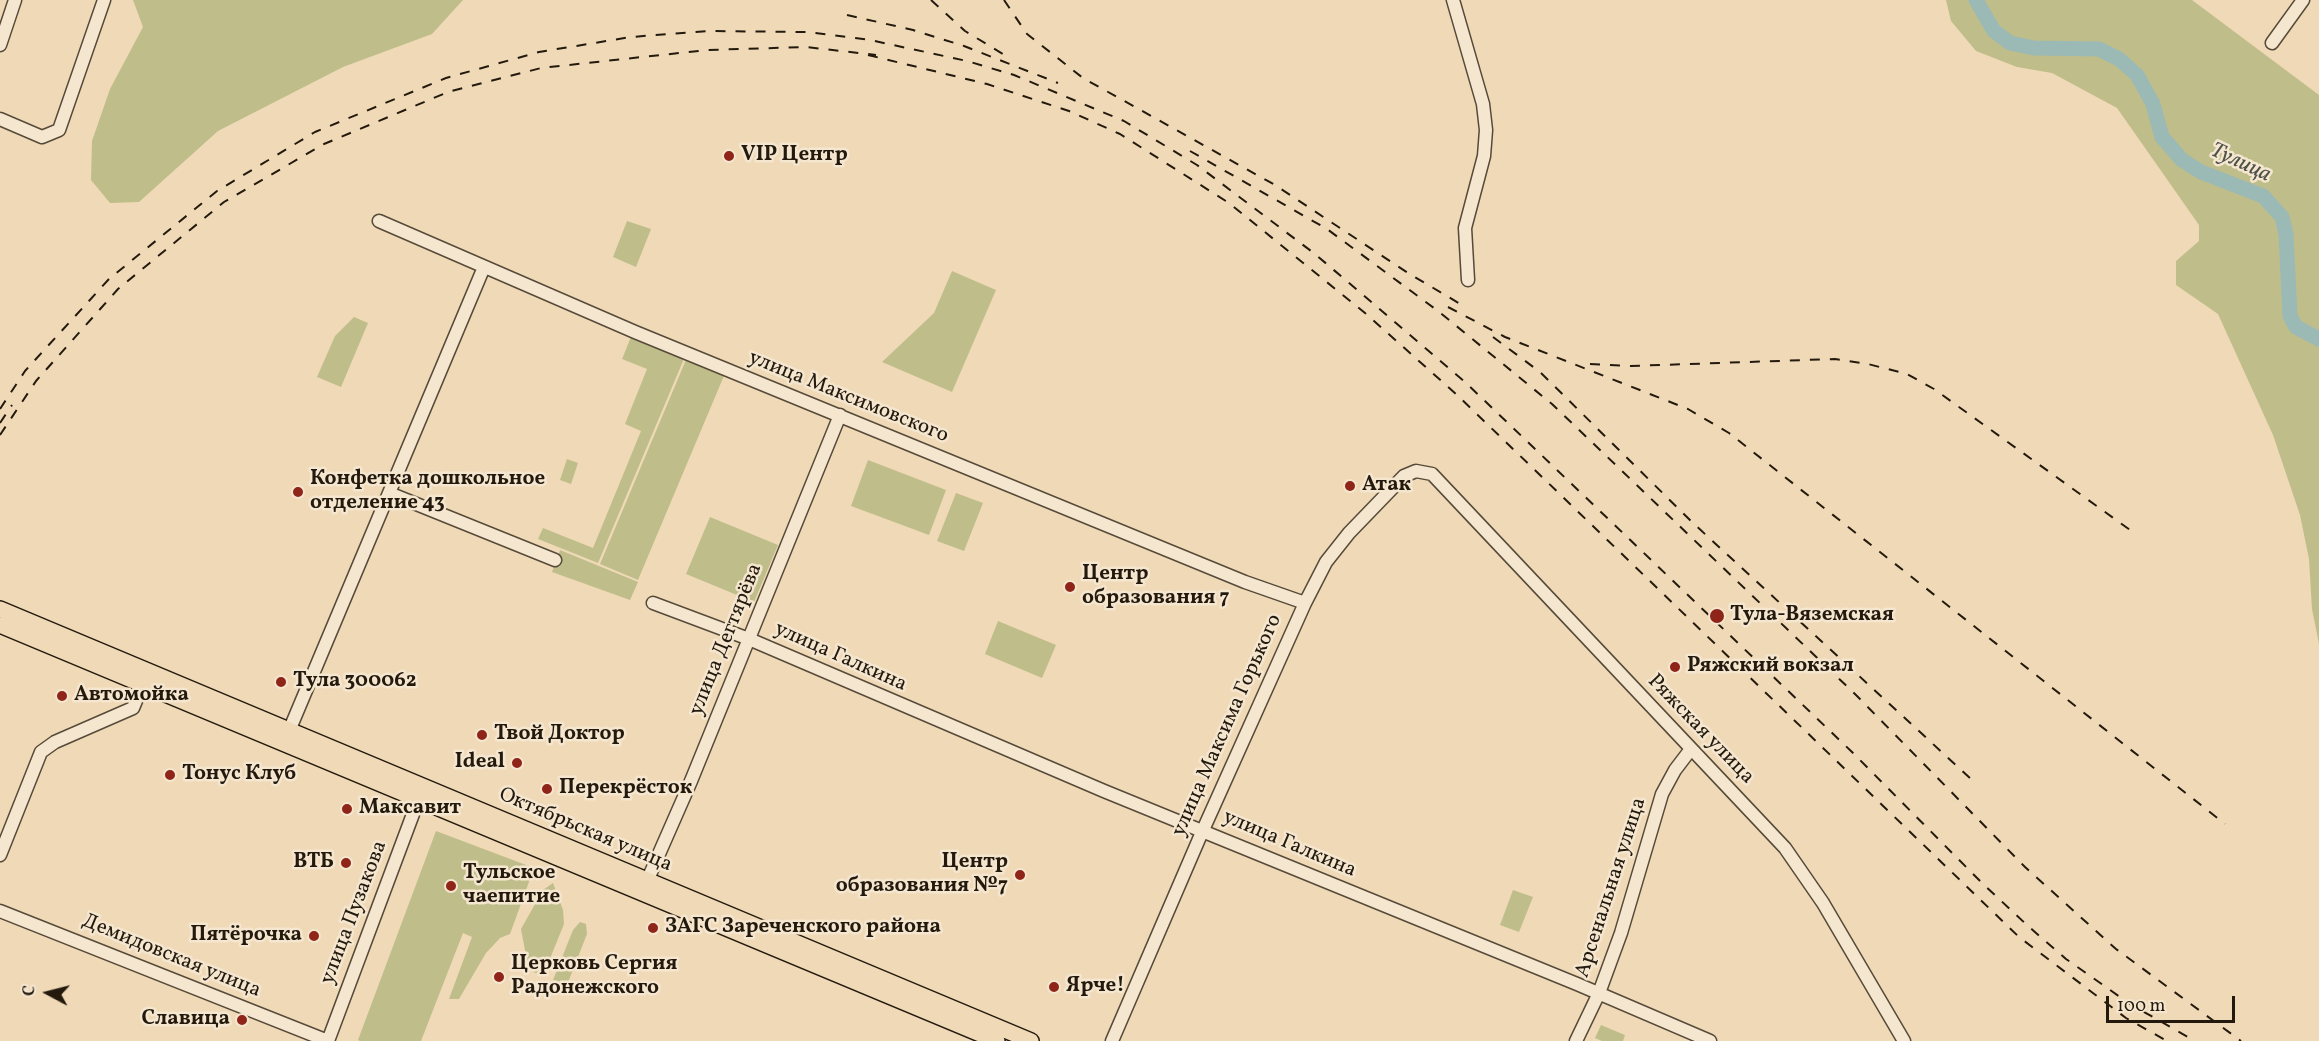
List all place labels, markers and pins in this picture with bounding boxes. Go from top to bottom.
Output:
place label: VIP Центр [741,143,848,169]
marker: VIP Центр [722,149,736,163]
place label: Конфетка дошкольное отделение 43 [310,467,545,517]
place label: Атак [1362,473,1411,499]
marker: Атак [1343,479,1357,493]
marker: Конфетка дошкольное отделение 43 [291,485,305,499]
place label: Центр образования 7 [1082,562,1230,612]
marker: Центр образования 7 [1063,580,1077,594]
place label: Тула-Вяземская [1730,603,1894,629]
marker: Тула-Вяземская [1708,607,1726,625]
place label: Ряжский вокзал [1687,654,1854,680]
marker: Ряжский вокзал [1668,660,1682,674]
place label: Тула 300062 [293,669,417,695]
marker: Тула 300062 [274,675,288,689]
place label: Автомойка [74,683,189,709]
marker: Автомойка [55,689,69,703]
place label: Твой Доктор [494,722,625,748]
marker: Твой Доктор [475,728,489,742]
place label: Ideal [455,750,505,776]
marker: Ideal [510,756,524,770]
place label: Тонус Клуб [182,762,296,788]
marker: Тонус Клуб [163,768,177,782]
place label: Перекрёсток [559,776,692,802]
marker: Перекрёсток [540,782,554,796]
place label: Максавит [359,796,461,822]
marker: Максавит [340,802,354,816]
place label: ВТБ [293,850,334,876]
place label: Центр образования №7 [836,850,1008,900]
marker: ВТБ [339,856,353,870]
place label: Тульское чаепитие [463,861,560,911]
marker: Центр образования №7 [1013,868,1027,882]
marker: Тульское чаепитие [444,879,458,893]
place label: ЗАГС Зареченского района [665,915,941,941]
marker: ЗАГС Зареченского района [646,921,660,935]
place label: Пятёрочка [190,923,302,949]
marker: Пятёрочка [307,929,321,943]
place label: Церковь Сергия Радонежского [511,952,677,1002]
marker: Церковь Сергия Радонежского [492,970,506,984]
place label: Ярче! [1066,974,1125,1000]
marker: Ярче! [1047,980,1061,994]
place label: Славица [141,1007,230,1033]
marker: Славица [235,1013,249,1027]

